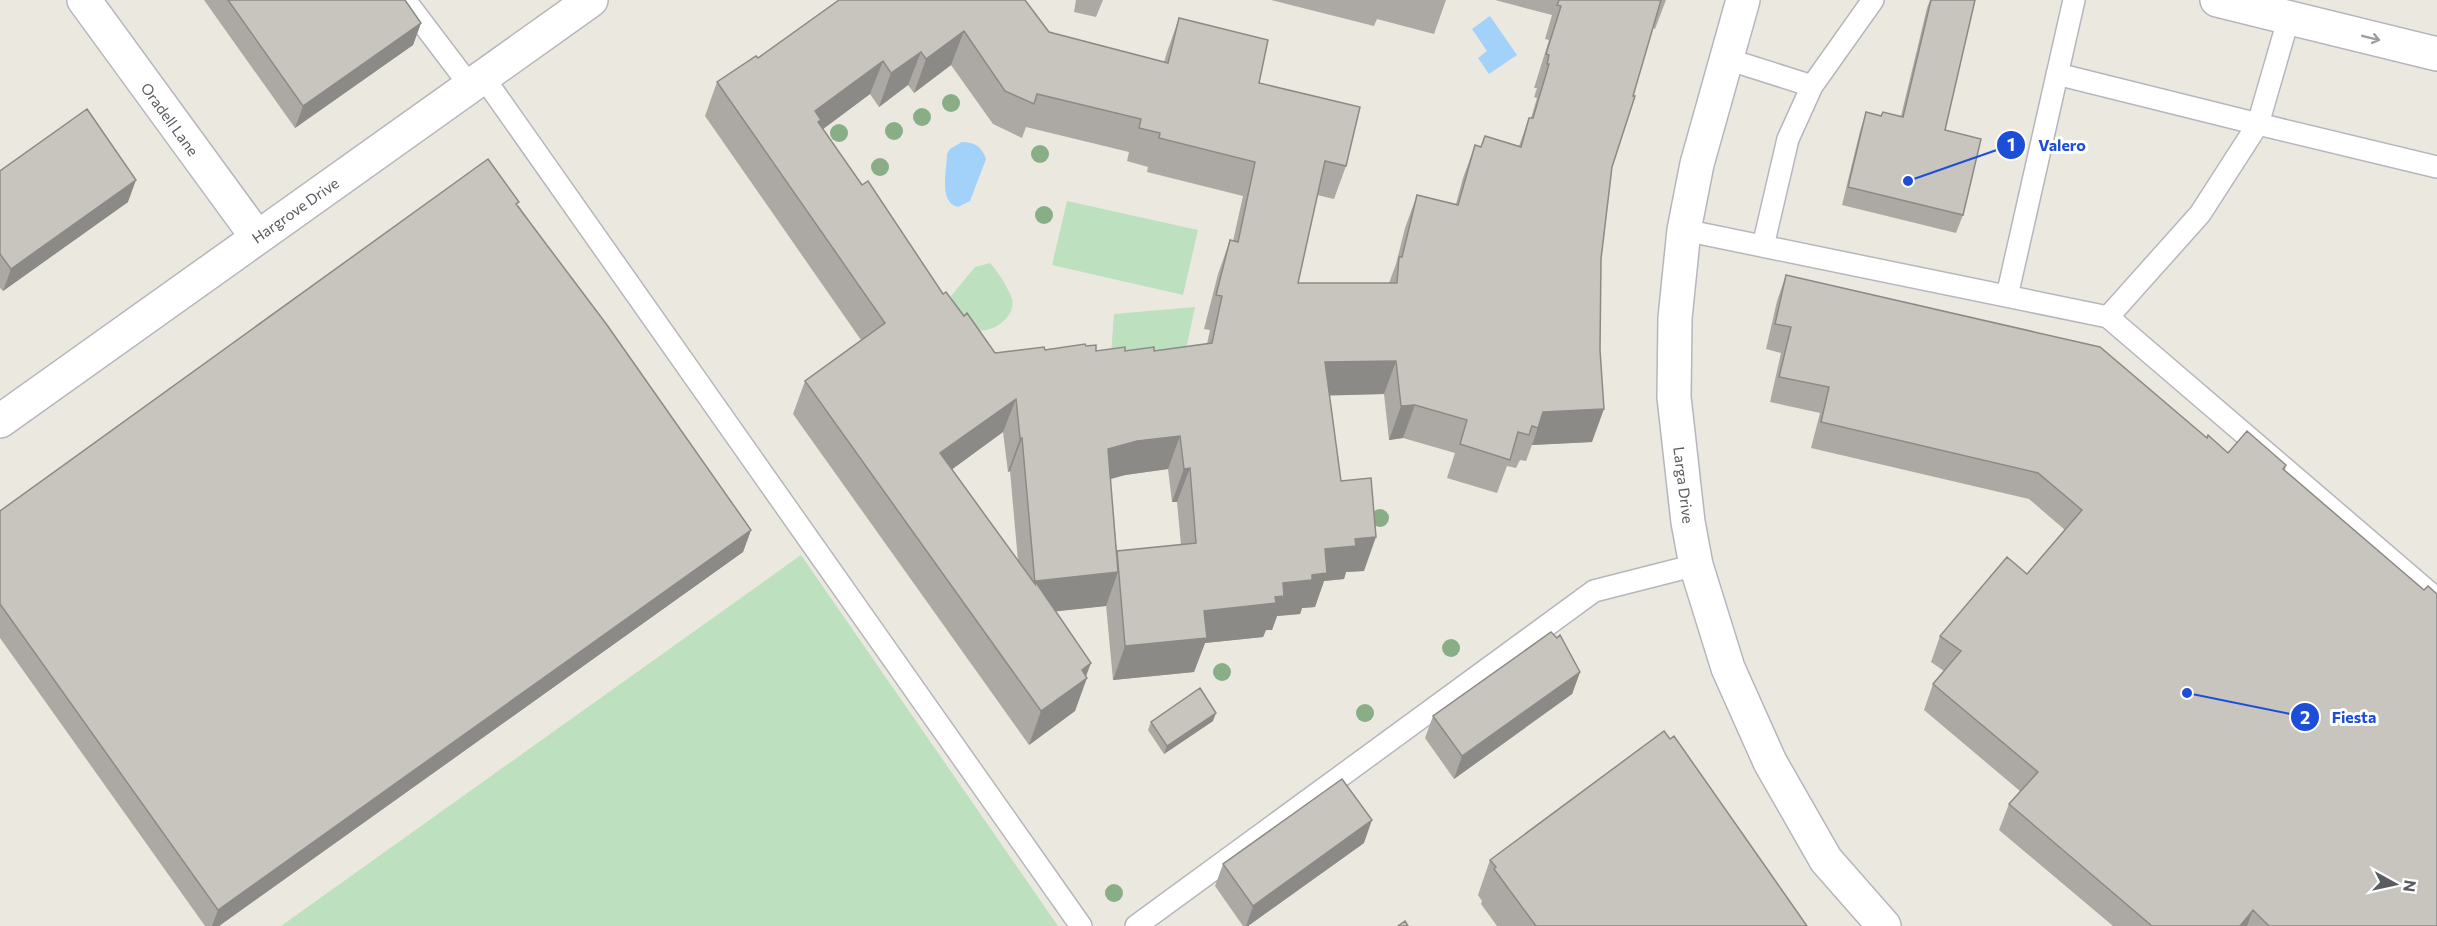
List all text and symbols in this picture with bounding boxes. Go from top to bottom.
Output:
one-way arrow [2361,32,2380,44]
street label: Oradell Lane [137,79,203,159]
callout: Valero [1996,128,2097,162]
text: 1 [2007,133,2015,155]
text: Valero [2038,135,2086,154]
street label: Hargrove Drive [248,173,342,247]
street label: Larga Drive [1670,445,1698,525]
callout: Fiesta [2290,700,2389,734]
text: 2 [2300,706,2310,728]
text: Fiesta [2332,707,2376,726]
north arrow [2365,854,2425,914]
text: N [2400,879,2421,893]

